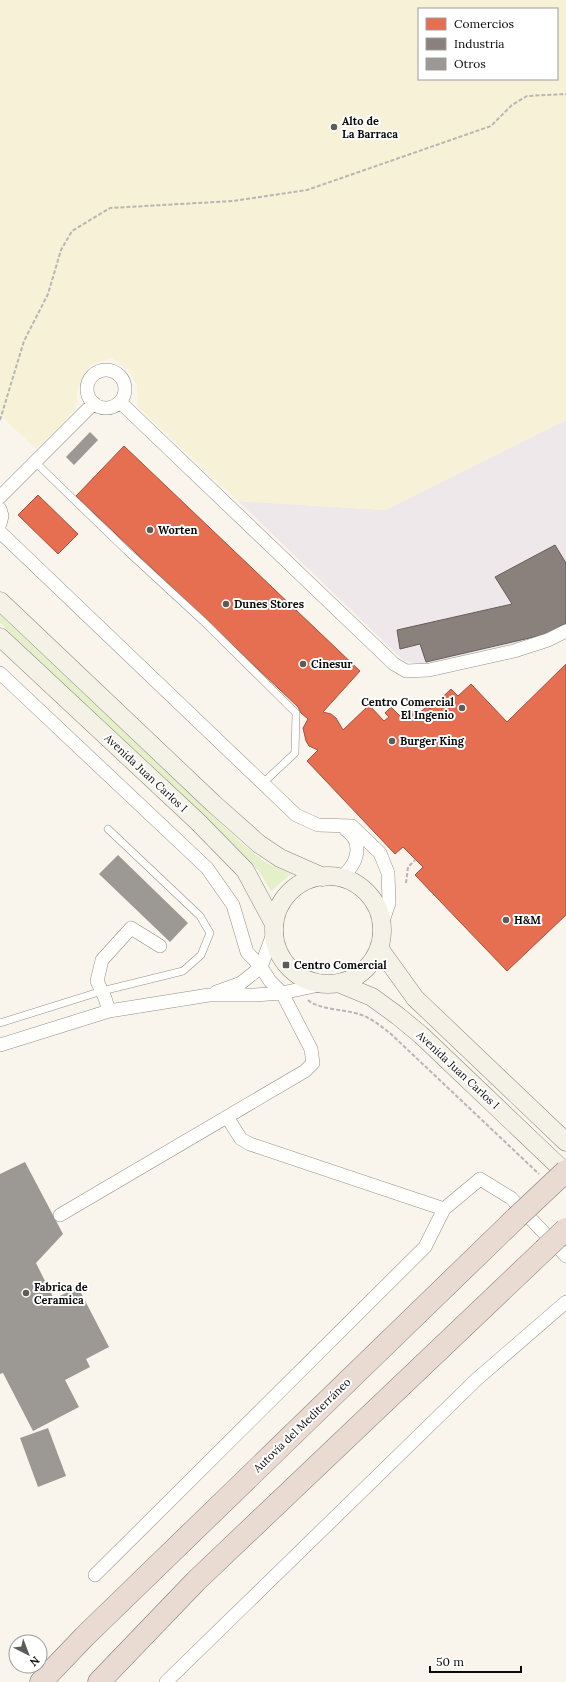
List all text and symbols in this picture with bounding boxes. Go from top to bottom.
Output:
legend [418,8,558,80]
text: Comercios [454,16,515,31]
text: Industria [454,36,505,51]
text: Otros [454,56,486,71]
place label: Alto de La Barraca [342,114,398,141]
marker: Alto de La Barraca [329,122,339,132]
place label: Worten [158,523,197,537]
marker: Worten [145,525,155,535]
place label: Dunes Stores [234,597,304,611]
marker: Dunes Stores [221,599,231,609]
place label: Cinesur [311,657,353,671]
marker: Cinesur [298,659,308,669]
place label: Centro Comercial El Ingenio [361,695,455,722]
marker: Centro Comercial El Ingenio [457,703,467,713]
street label: Avenida Juan Carlos I [101,730,191,815]
place label: Burger King [400,734,465,748]
marker: Burger King [387,736,397,746]
place label: H&M [514,913,541,927]
marker: H&M [501,915,511,925]
place label: Centro Comercial [294,958,387,972]
marker: Centro Comercial [281,960,291,970]
street label: Avenida Juan Carlos I [413,1027,503,1112]
place label: Fabrica de Ceramica [34,1280,88,1307]
marker: Fabrica de Ceramica [21,1288,31,1298]
street label: Autovía del Mediterráneo [250,1375,354,1476]
north arrow [8,1634,48,1674]
scale bar [430,1648,521,1674]
text: N [26,1653,43,1670]
text: 50 m [436,1654,464,1669]

